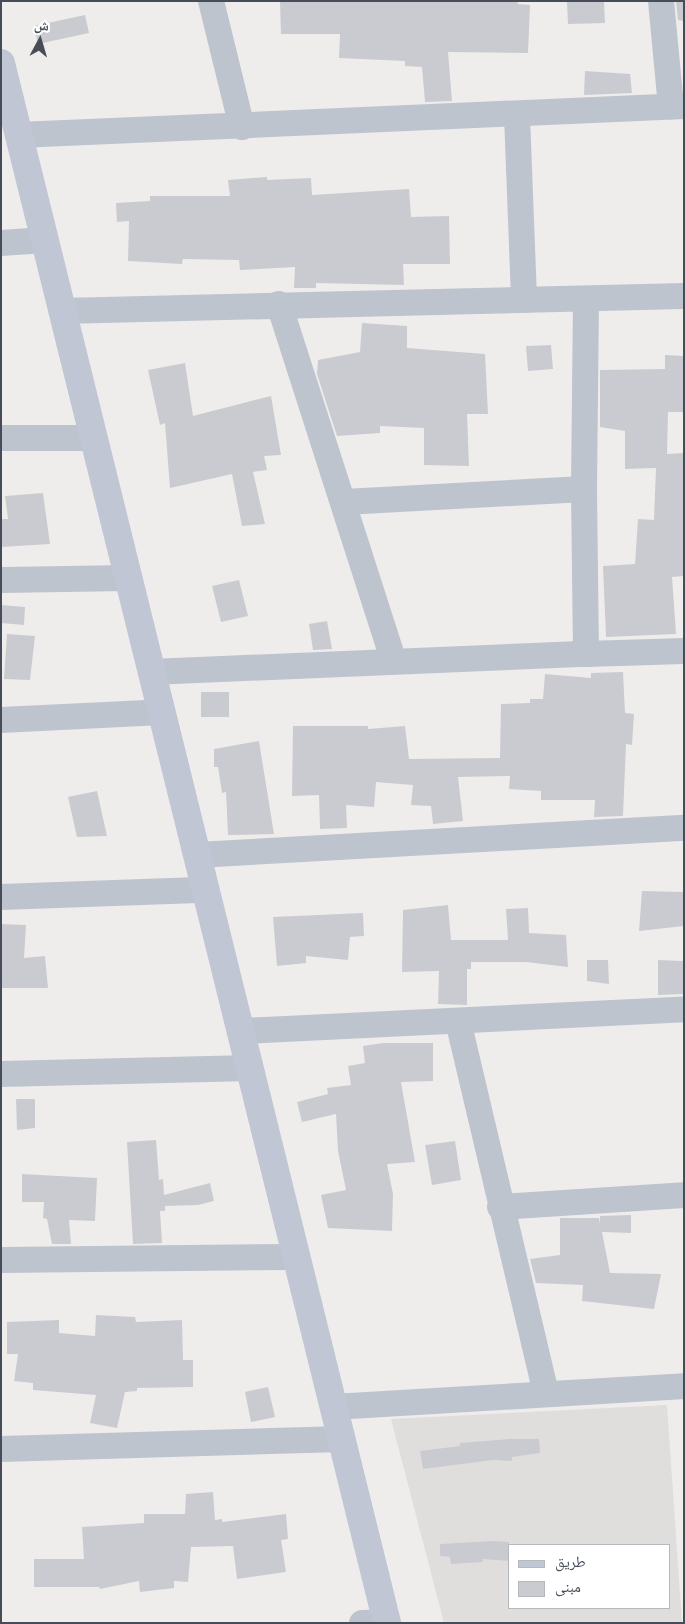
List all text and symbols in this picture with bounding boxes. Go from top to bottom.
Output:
north arrow [15,15,65,65]
text: ش [33,15,50,35]
legend [508,1544,670,1609]
text: طريق [555,1552,586,1571]
text: مبنى [555,1577,581,1596]

